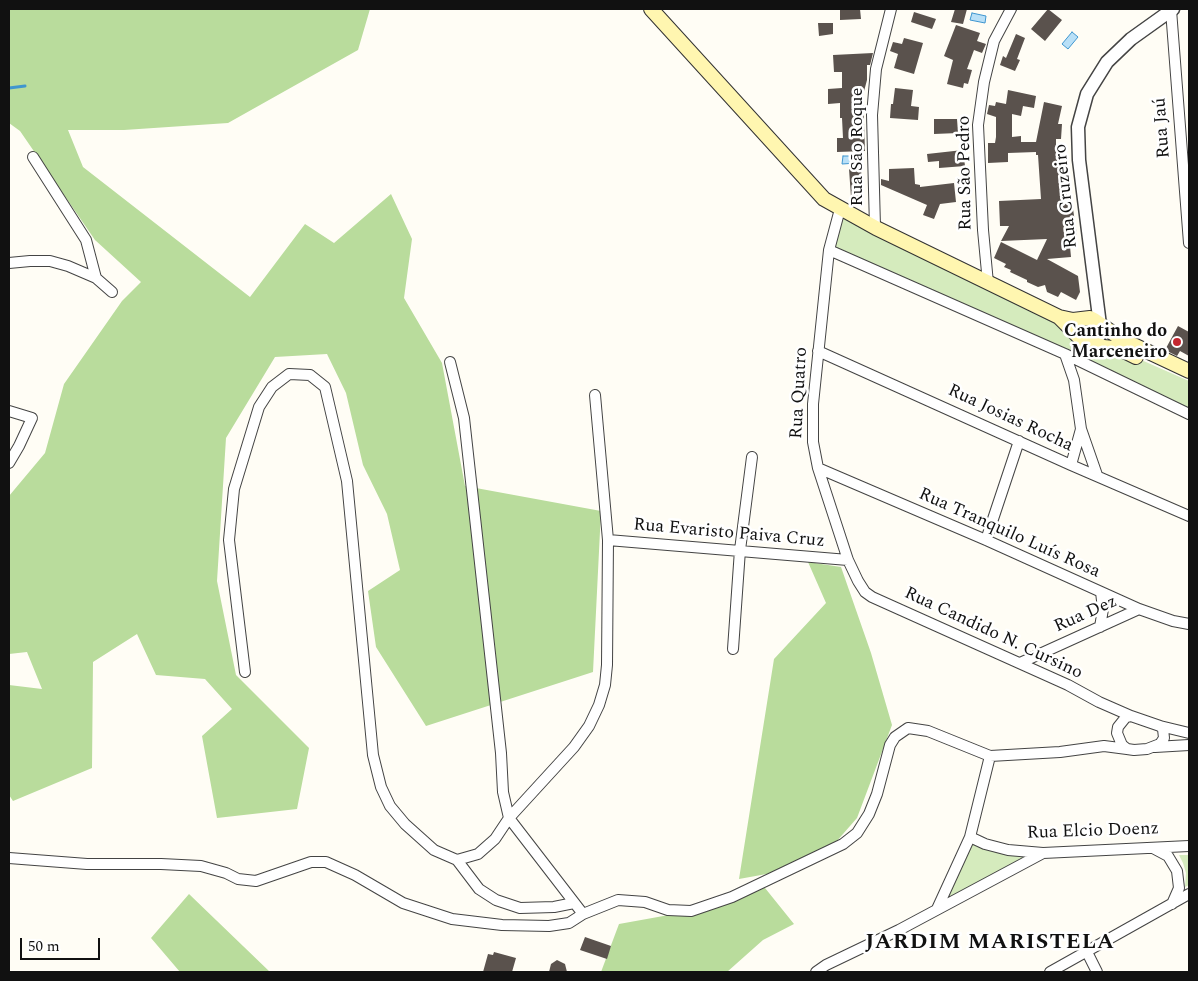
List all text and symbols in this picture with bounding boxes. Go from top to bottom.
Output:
street label: Rua São Roque [847,88,869,206]
street label: Rua Jaú [1150,97,1176,159]
street label: Rua São Pedro [954,115,978,231]
street label: Rua Cruzeiro [1051,143,1083,249]
place label: Cantinho do Marceneiro [1064,321,1167,364]
marker: Cantinho do Marceneiro [1171,336,1183,348]
street label: Rua Quatro [787,346,813,440]
street label: Rua Josias Rocha [944,381,1076,457]
street label: Rua Tranquilo Luís Rosa [915,484,1103,584]
street label: Rua Evaristo Paiva Cruz [632,515,826,553]
street label: Rua Candido N. Cursino [900,583,1086,685]
street label: Rua Dez [1051,592,1121,638]
street label: Rua Elcio Doenz [1026,819,1160,845]
scale bar [22,928,102,960]
district label: JARDIM MARISTELA [863,931,1117,957]
text: 50 m [28,935,60,958]

